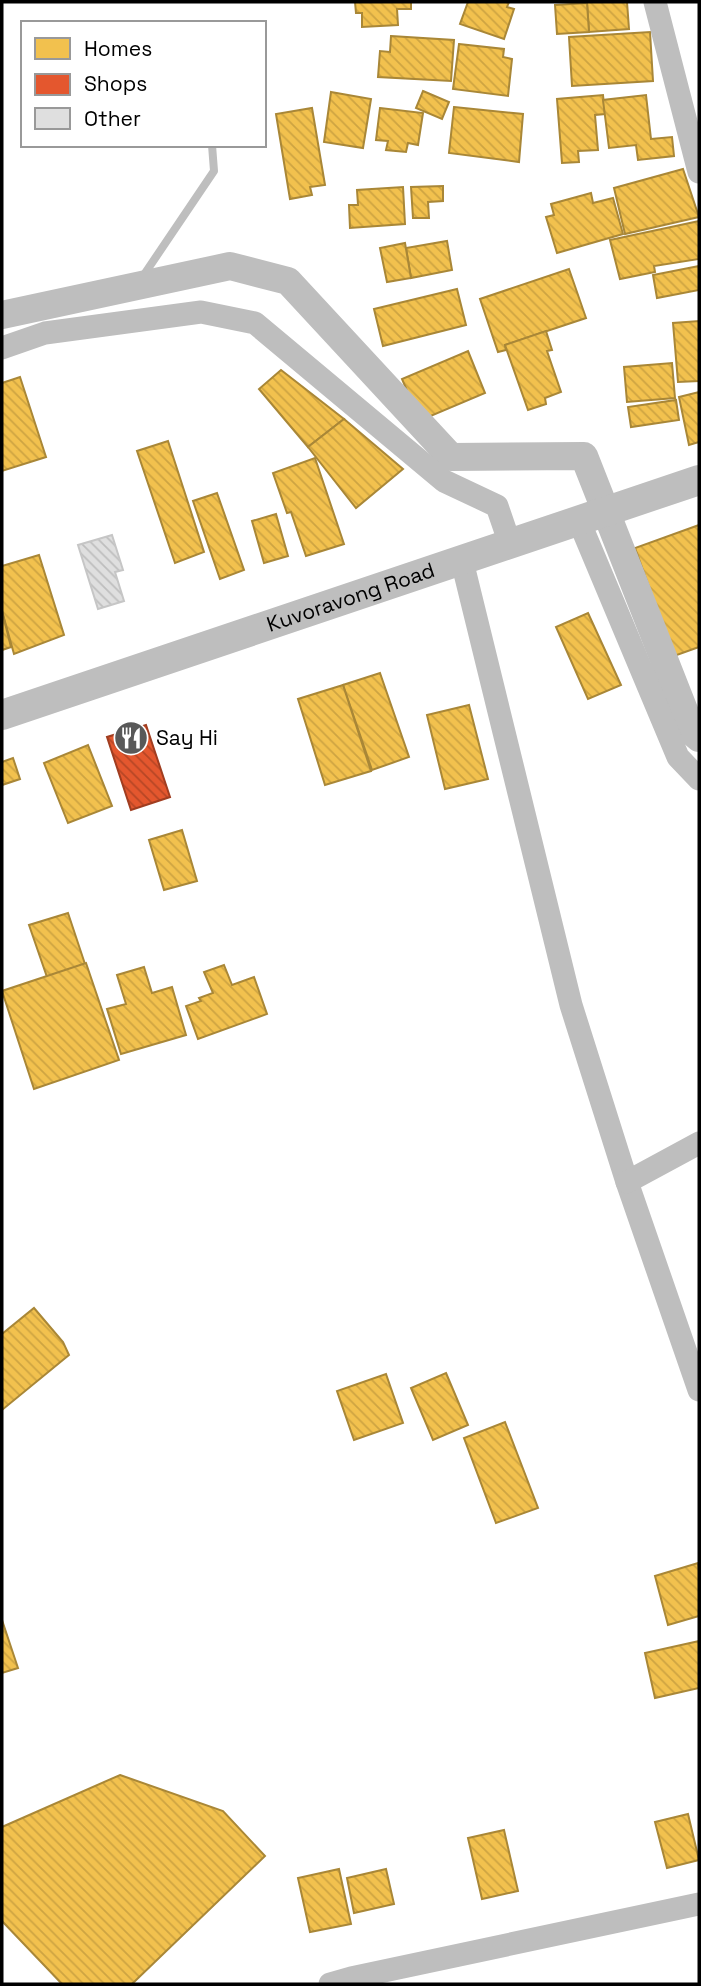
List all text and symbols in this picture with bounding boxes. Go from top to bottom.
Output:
legend [21,21,266,147]
text: Homes [84,35,152,62]
text: Shops [84,70,147,97]
text: Other [84,105,141,132]
street label: Kuvoravong Road [263,556,438,638]
restaurant icon: Say Hi [112,719,150,757]
place label: Say Hi [156,724,218,751]

